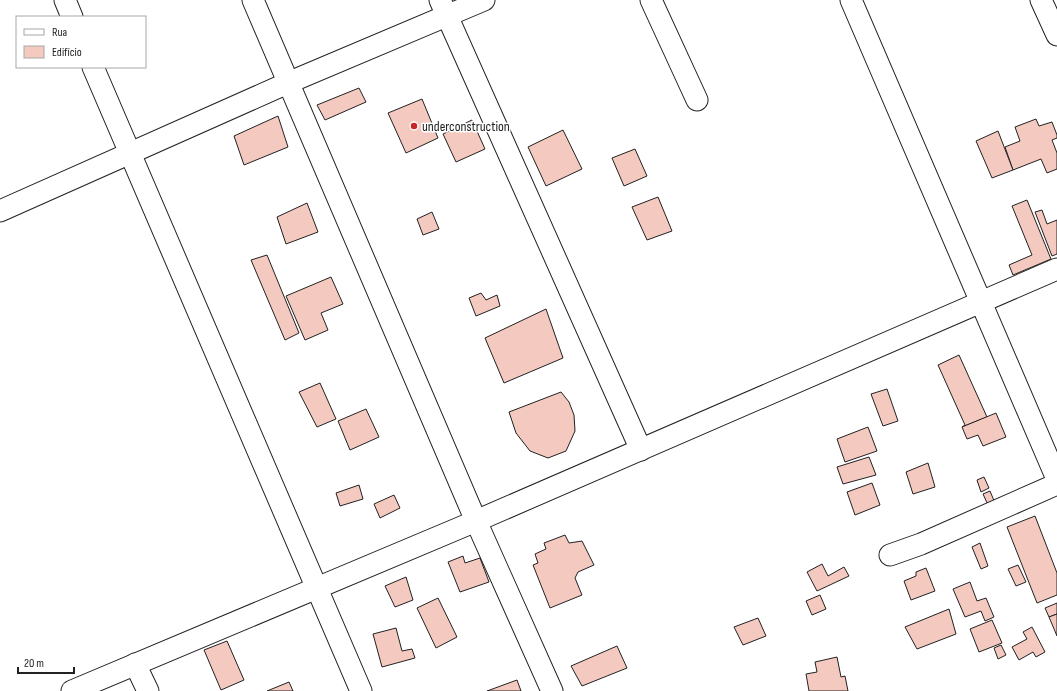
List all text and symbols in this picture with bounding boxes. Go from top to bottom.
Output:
legend [16,16,146,68]
text: Rua [52,25,68,40]
text: Edifício [52,45,82,60]
place label: underconstruction [422,118,510,135]
marker: underconstruction [409,121,419,131]
scale bar [18,649,74,675]
text: 20 m [24,656,44,671]

